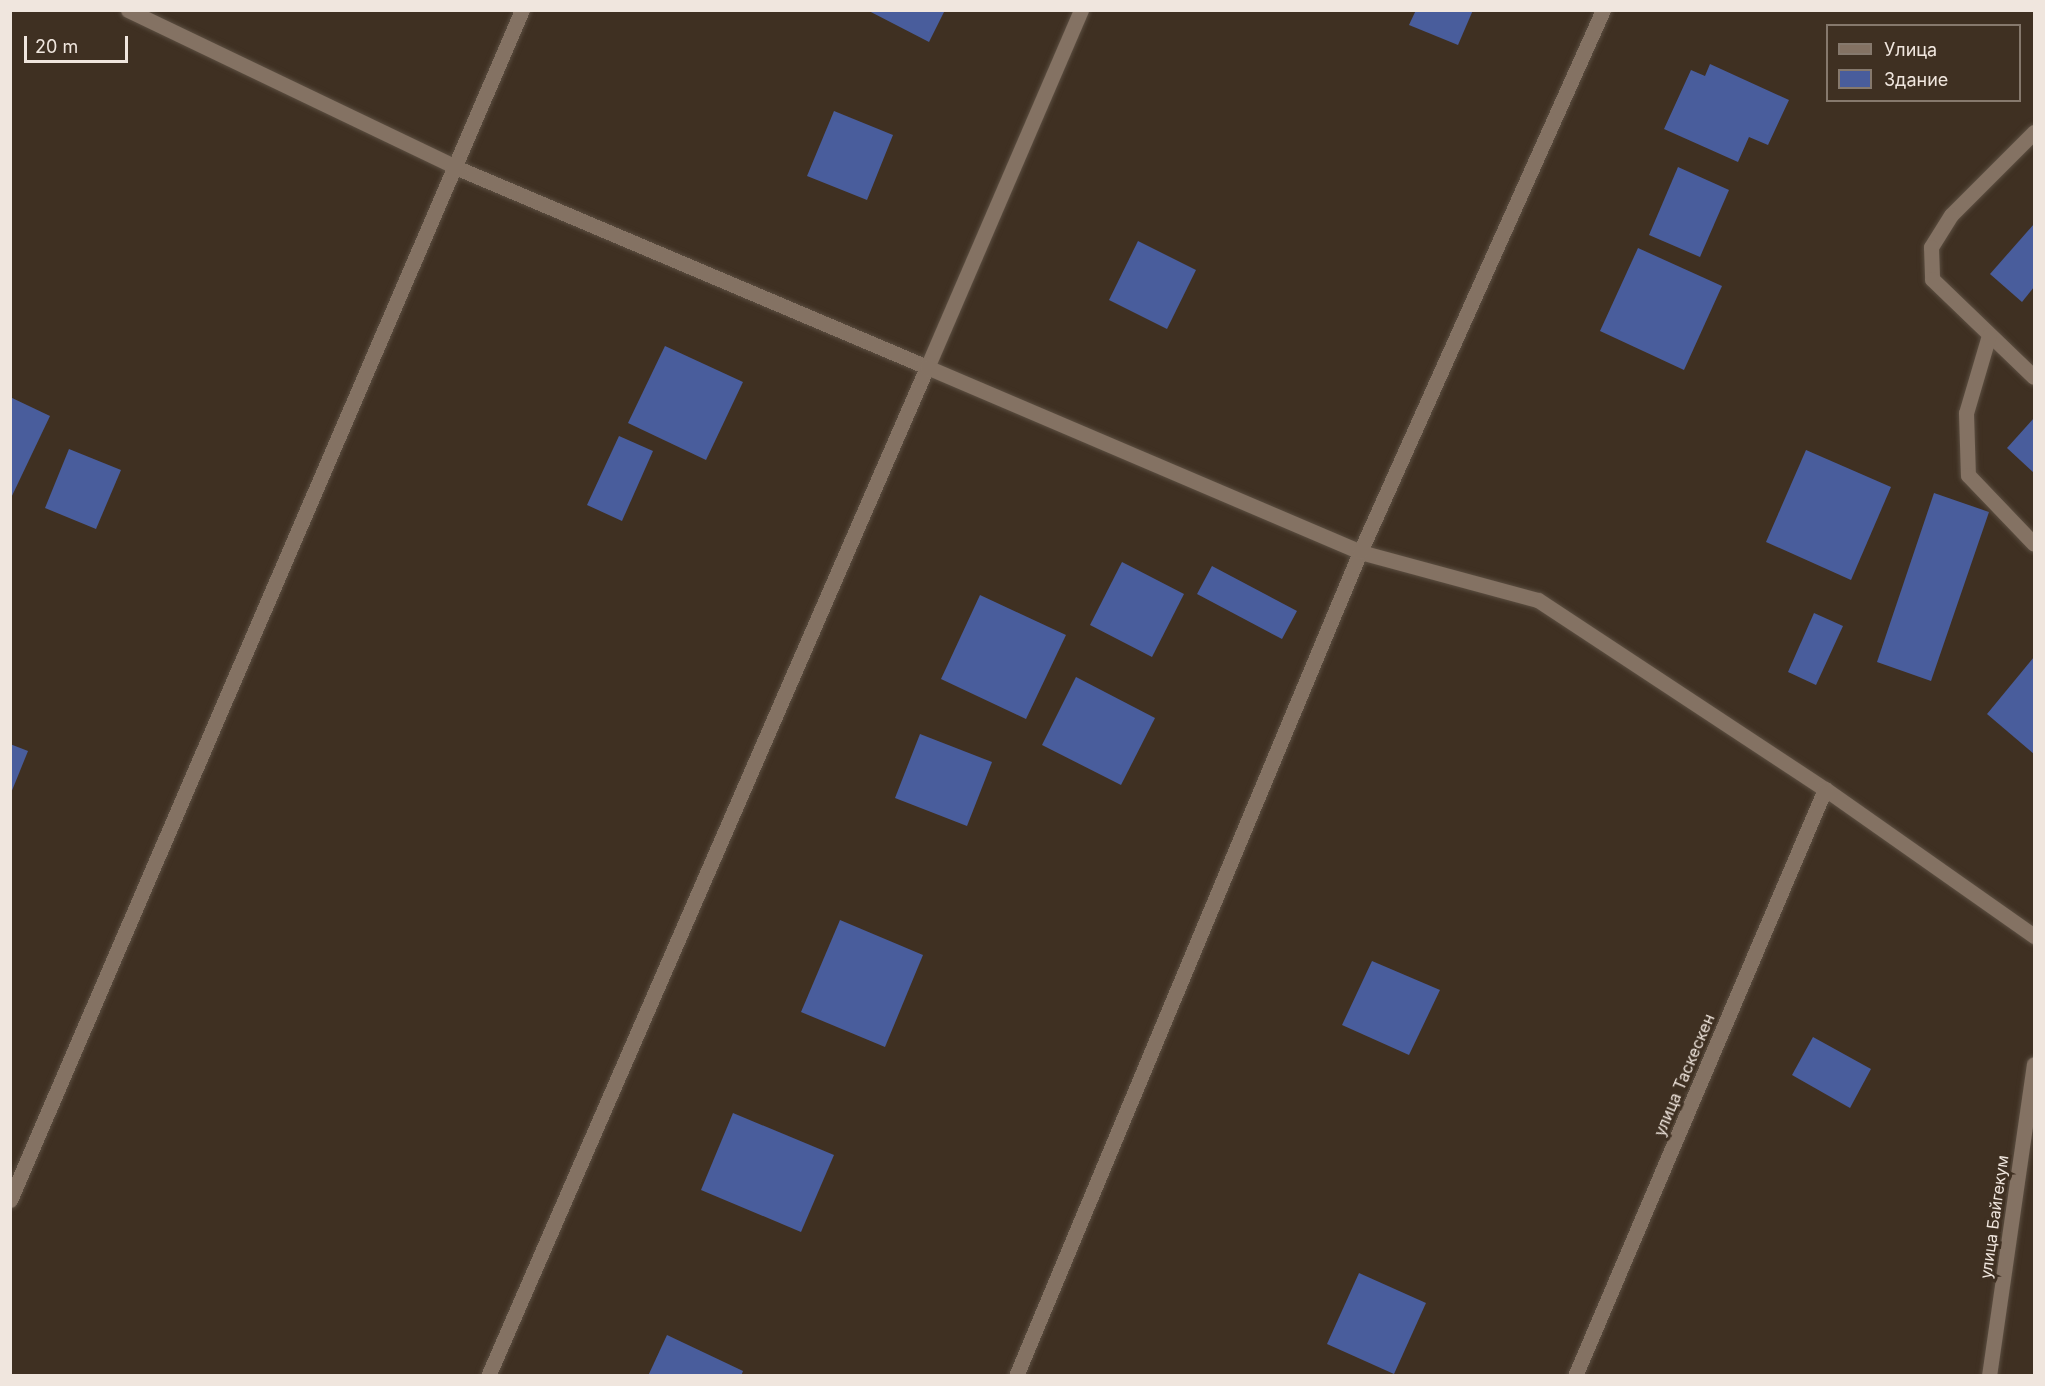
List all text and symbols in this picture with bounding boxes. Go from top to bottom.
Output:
scale bar [27,24,130,62]
legend [1826,24,2021,102]
text: 20 m [35,36,78,57]
text: Улица [1884,39,1937,60]
text: Здание [1884,69,1948,90]
street label: улица Таскескен [1650,1011,1718,1139]
street label: улица Байгекум [1976,1154,2012,1280]

